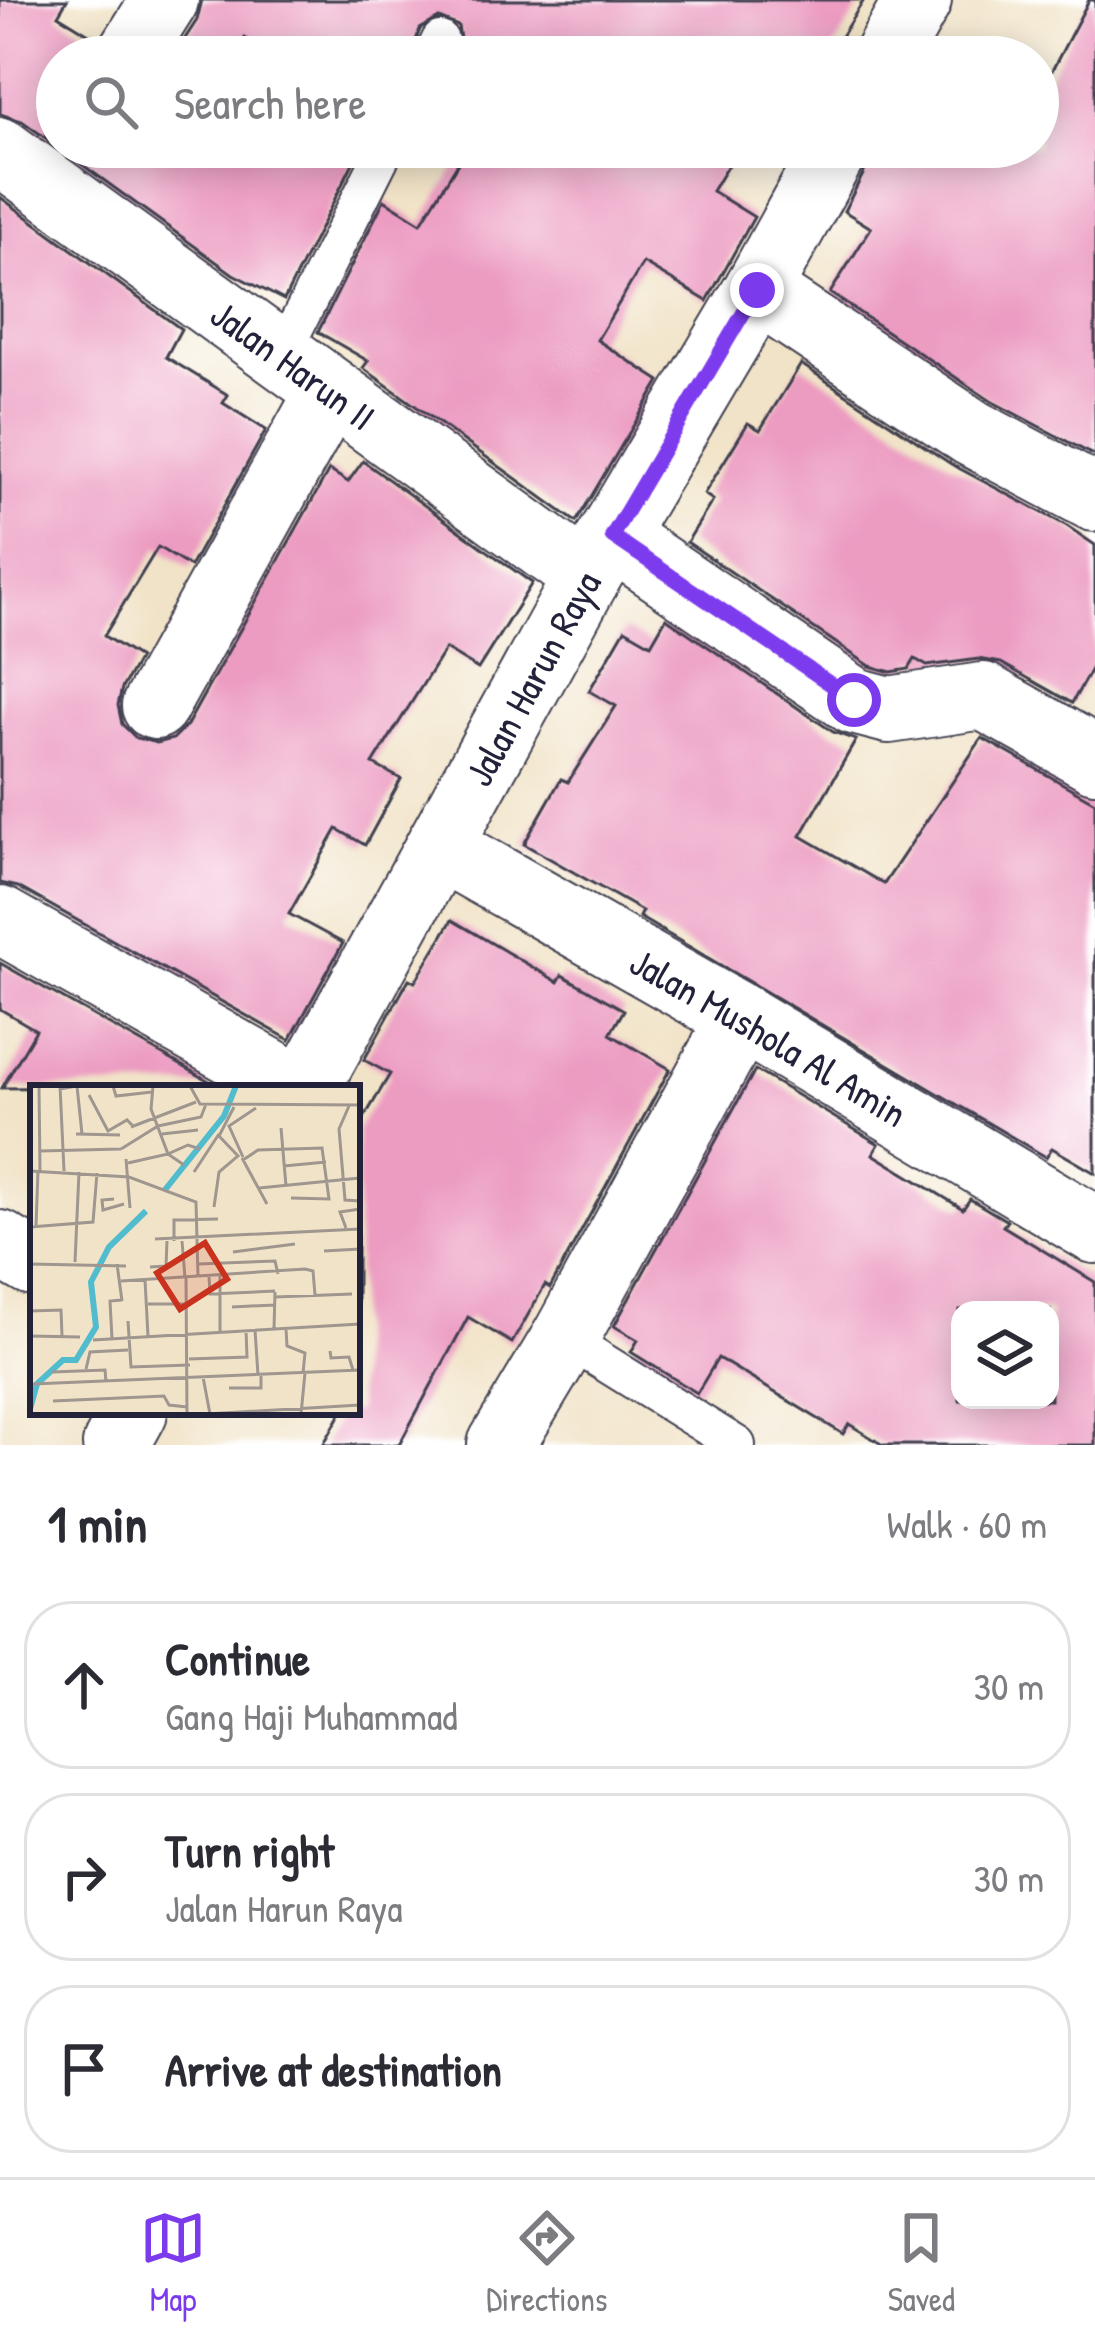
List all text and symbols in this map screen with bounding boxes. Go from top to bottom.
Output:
search box [36,36,1059,168]
icon: search [78,69,144,135]
text: Search here [174,72,366,133]
route end [730,263,784,317]
street label: Jalan Harun II [201,287,387,442]
street label: Jalan Harun Raya [451,561,612,795]
route start [827,673,881,727]
street label: Jalan Mushola Al Amin [621,934,918,1138]
inset map [30,1085,360,1415]
map controls [951,1301,1059,1409]
button: layers [951,1301,1059,1409]
text: 1 min [48,1489,147,1558]
text: Walk · 60 m [887,1497,1047,1550]
text: Continue [165,1628,310,1689]
icon: ahead [51,1652,117,1718]
text: 30 m [974,1659,1044,1712]
text: Gang Haji Muhammad [165,1689,457,1742]
text: Turn right [165,1820,334,1881]
icon: right [51,1844,117,1910]
text: 30 m [974,1851,1044,1904]
text: Jalan Harun Raya [165,1881,403,1934]
icon: arrive [51,2036,117,2102]
text: Arrive at destination [165,2039,502,2100]
tab: Map [140,2205,206,2321]
tab: Directions [486,2205,608,2321]
tab: Saved [888,2205,955,2321]

